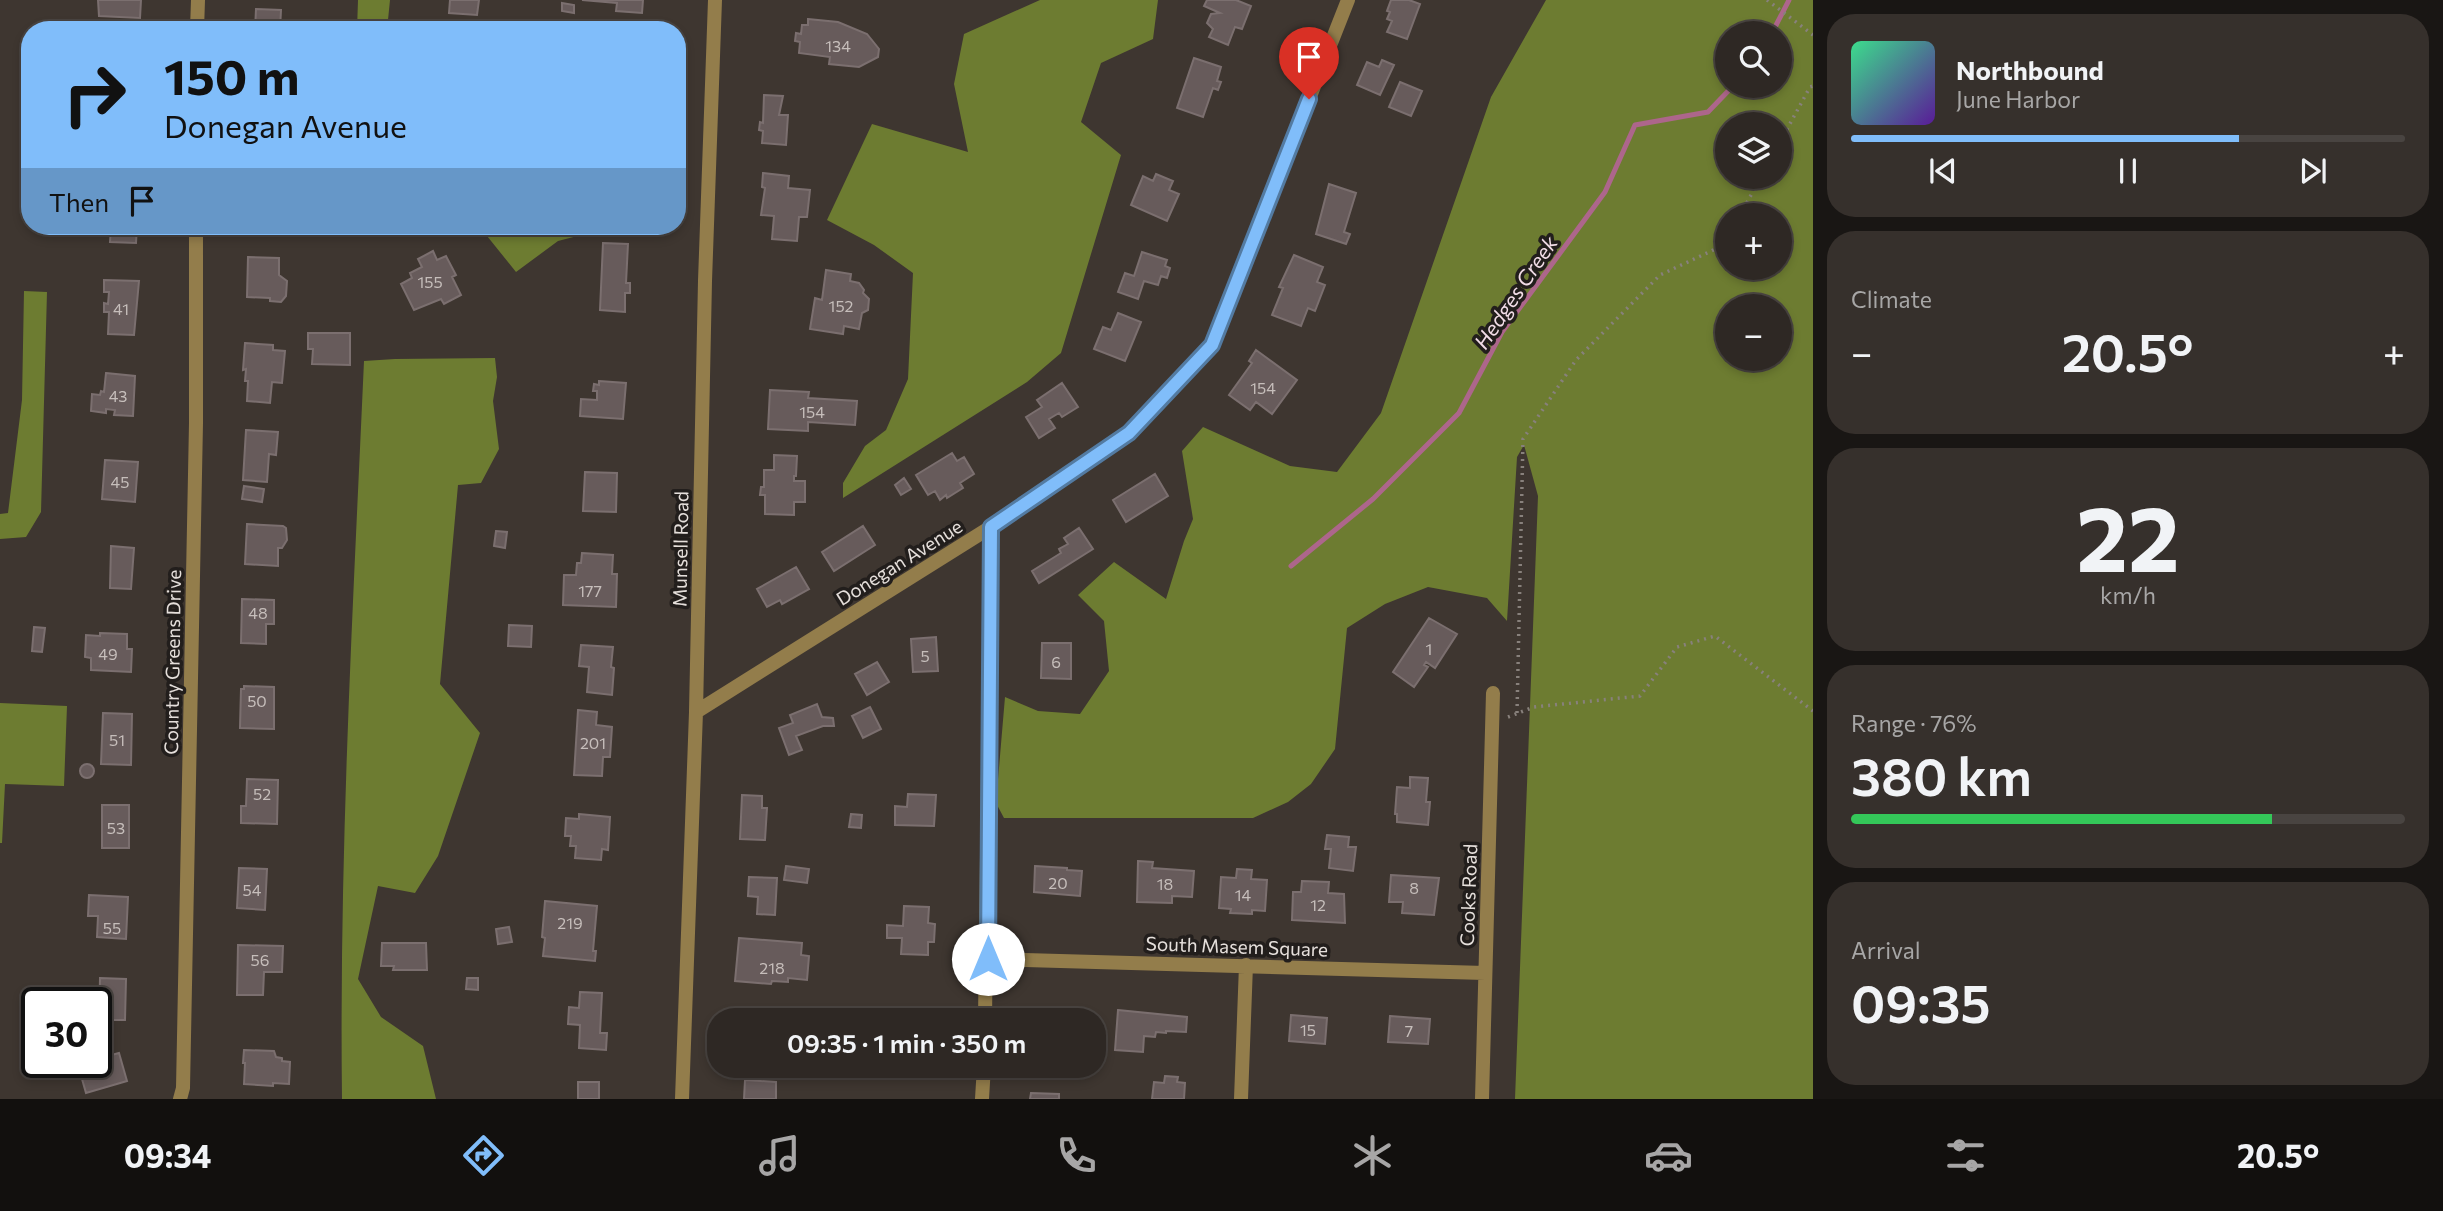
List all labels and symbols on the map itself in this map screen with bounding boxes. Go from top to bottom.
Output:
pin [1279,27,1339,99]
house number: 134 [825,36,851,55]
water label: Hedges Creek [1468,230,1562,353]
house number: 155 [417,272,443,291]
house number: 152 [829,296,854,315]
house number: 41 [113,299,129,318]
house number: 154 [1250,378,1276,397]
house number: 43 [109,386,127,405]
house number: 154 [799,402,825,421]
house number: 45 [111,472,129,491]
street label: Munsell Road [667,491,693,607]
street label: Donegan Avenue [832,514,966,610]
street label: Country Greens Drive [159,569,185,755]
house number: 177 [578,581,602,600]
house number: 48 [248,603,268,622]
house number: 1 [1426,639,1432,658]
house number: 49 [98,644,118,663]
house number: 5 [920,646,930,665]
house number: 6 [1051,652,1061,671]
house number: 50 [247,691,267,710]
house number: 51 [109,730,125,749]
house number: 201 [580,733,606,752]
house number: 52 [253,784,271,803]
house number: 53 [107,818,125,837]
street label: Cooks Road [1455,843,1481,947]
house number: 20 [1048,873,1068,892]
house number: 18 [1157,874,1173,893]
house number: 8 [1409,878,1419,897]
house number: 54 [243,880,262,899]
house number: 14 [1235,885,1252,904]
house number: 12 [1310,895,1326,914]
house number: 219 [557,913,583,932]
house number: 55 [103,918,121,937]
position arrow [951,922,1025,996]
street label: South Masem Square [1145,931,1329,961]
house number: 56 [251,950,269,969]
house number: 218 [759,958,785,977]
speed limit sign: 30 [21,987,112,1078]
house number: 15 [1300,1020,1316,1039]
house number: 7 [1405,1021,1413,1040]

